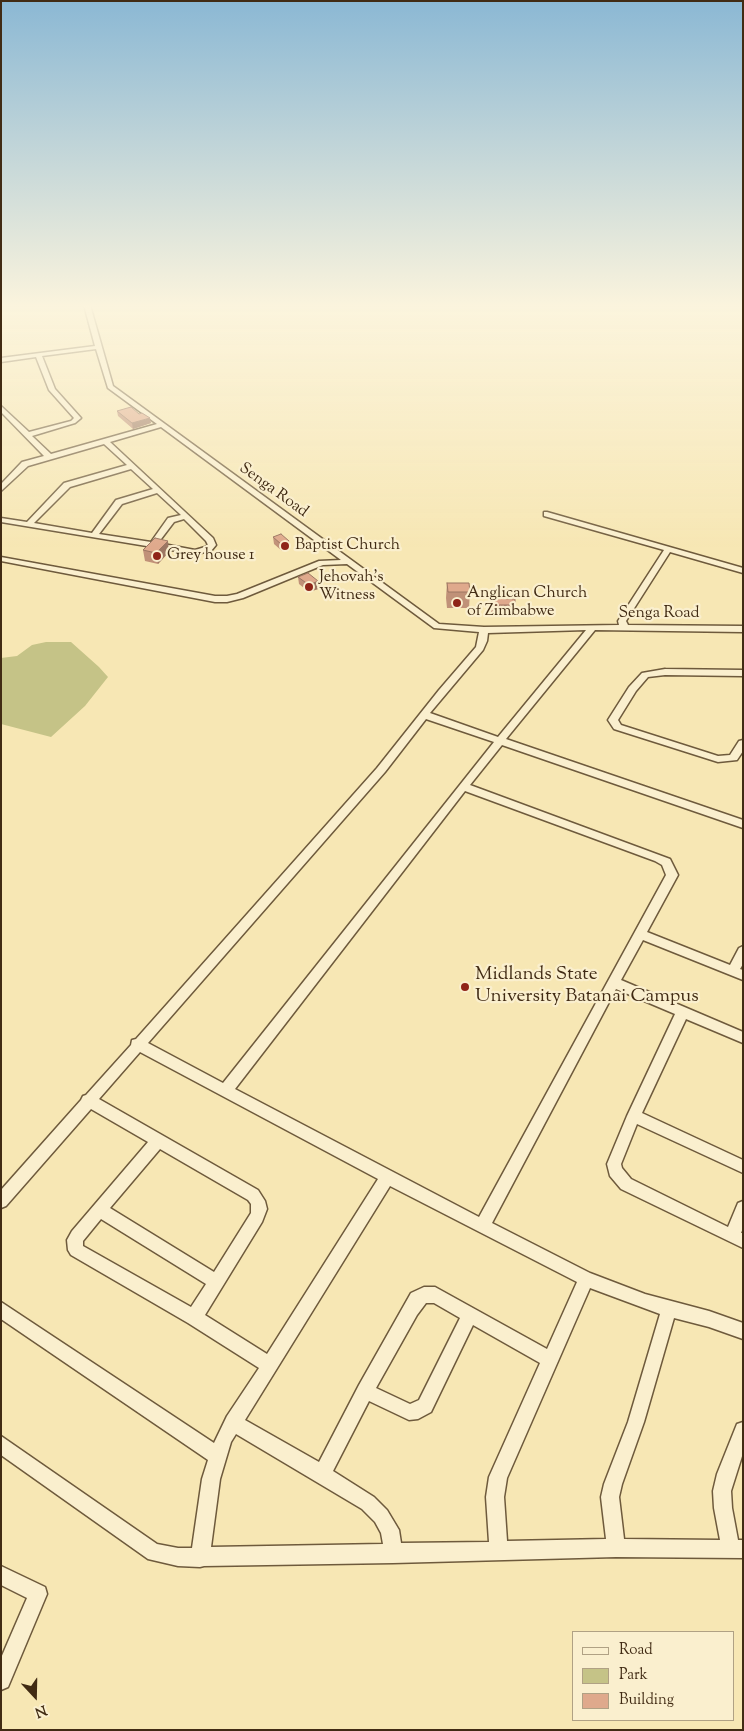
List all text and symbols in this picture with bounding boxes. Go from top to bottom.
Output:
street label: Senga Road [235,459,311,523]
place label: Baptist Church [295,536,400,556]
marker: Baptist Church [279,540,291,552]
place label: Grey house 1 [167,546,254,566]
marker: Grey house 1 [151,550,163,562]
place label: Jehovah's Witness [319,568,384,606]
marker: Jehovah's Witness [303,581,315,593]
place label: Anglican Church of Zimbabwe [467,584,587,622]
marker: Anglican Church of Zimbabwe [451,597,463,609]
street label: Senga Road [619,604,699,624]
place label: Midlands State University Batanai Campus [475,965,699,1009]
marker: Midlands State University Batanai Campus [459,981,471,993]
legend [572,1631,734,1721]
text: Road [619,1640,653,1661]
text: Park [619,1665,648,1686]
north arrow [10,1671,60,1721]
text: Building [619,1690,674,1711]
text: N [32,1699,49,1721]

